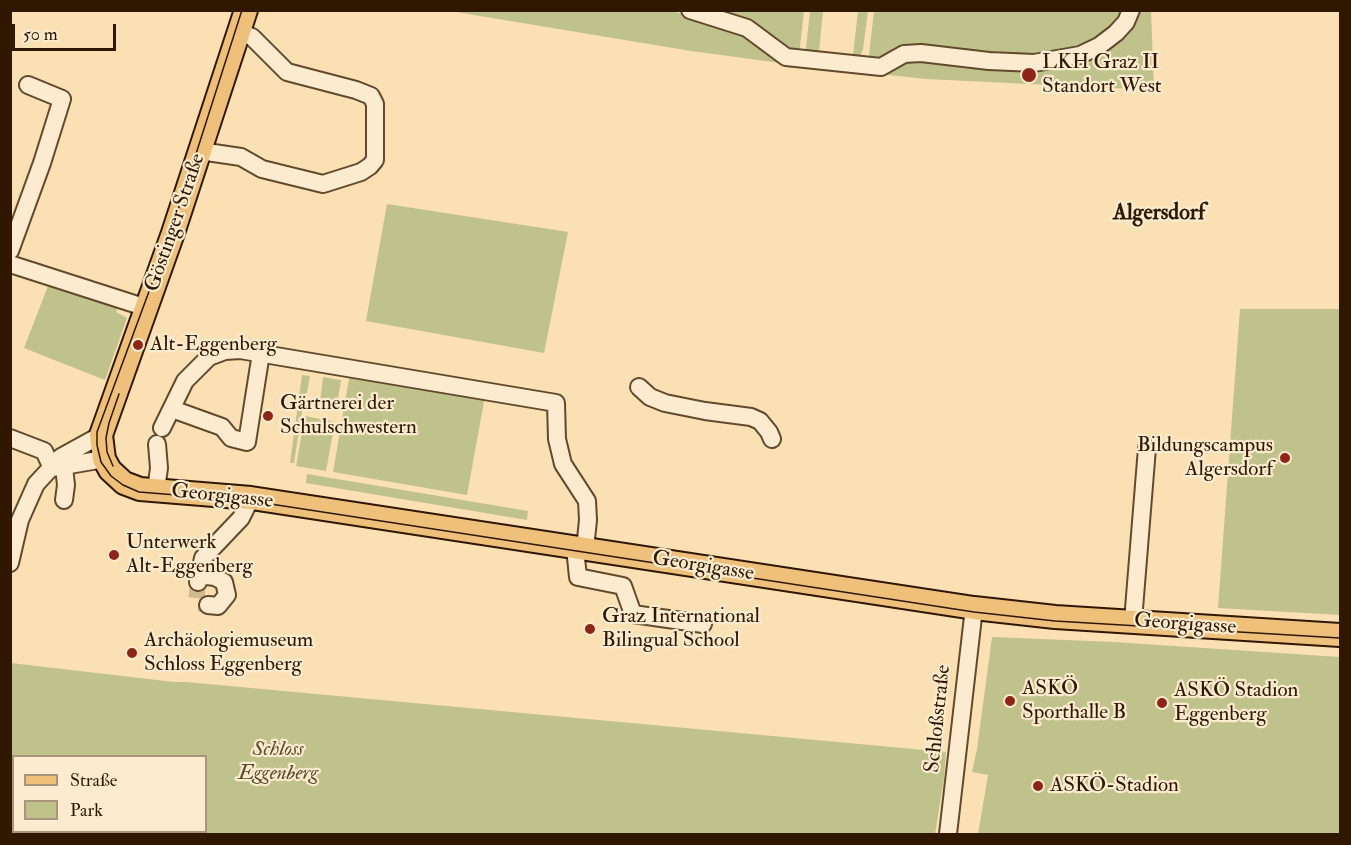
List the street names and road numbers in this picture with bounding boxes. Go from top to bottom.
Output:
street label: Göstinger Straße [141,151,211,295]
street label: Georgigasse [170,479,274,515]
street label: Georgigasse [650,547,756,587]
street label: Georgigasse [1133,609,1237,641]
street label: Schloßstraße [921,664,957,774]

